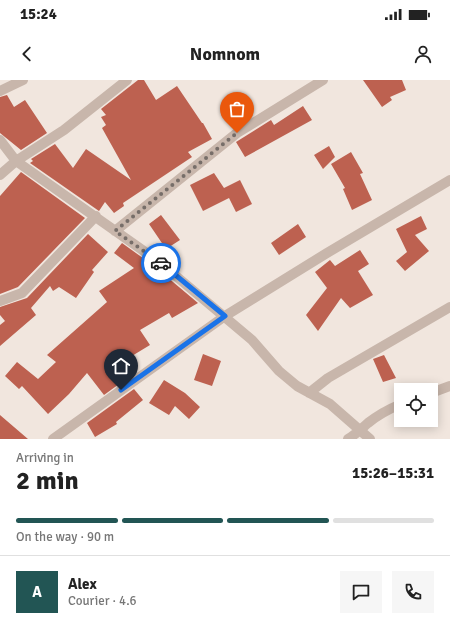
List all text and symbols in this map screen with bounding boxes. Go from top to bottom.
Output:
text: 15:24 [20,5,57,23]
icon: back [16,43,38,65]
text: Nomnom [190,43,260,65]
icon: person [412,43,434,65]
pin [220,92,254,133]
icon: bag [226,98,248,120]
courier [141,243,181,283]
icon: car [150,252,172,274]
pin [104,349,138,390]
icon: home [110,355,132,377]
map controls [394,383,438,427]
button: locate [394,383,438,427]
text: Arriving in [16,450,74,466]
text: 15:26–15:31 [352,464,434,482]
text: 2 min [16,465,79,497]
text: On the way · 90 m [16,529,114,545]
button: chat [340,571,382,613]
button: phone [392,571,434,613]
text: Alex [68,575,97,593]
text: A [32,583,42,601]
text: Courier · 4.6 [68,593,137,609]

